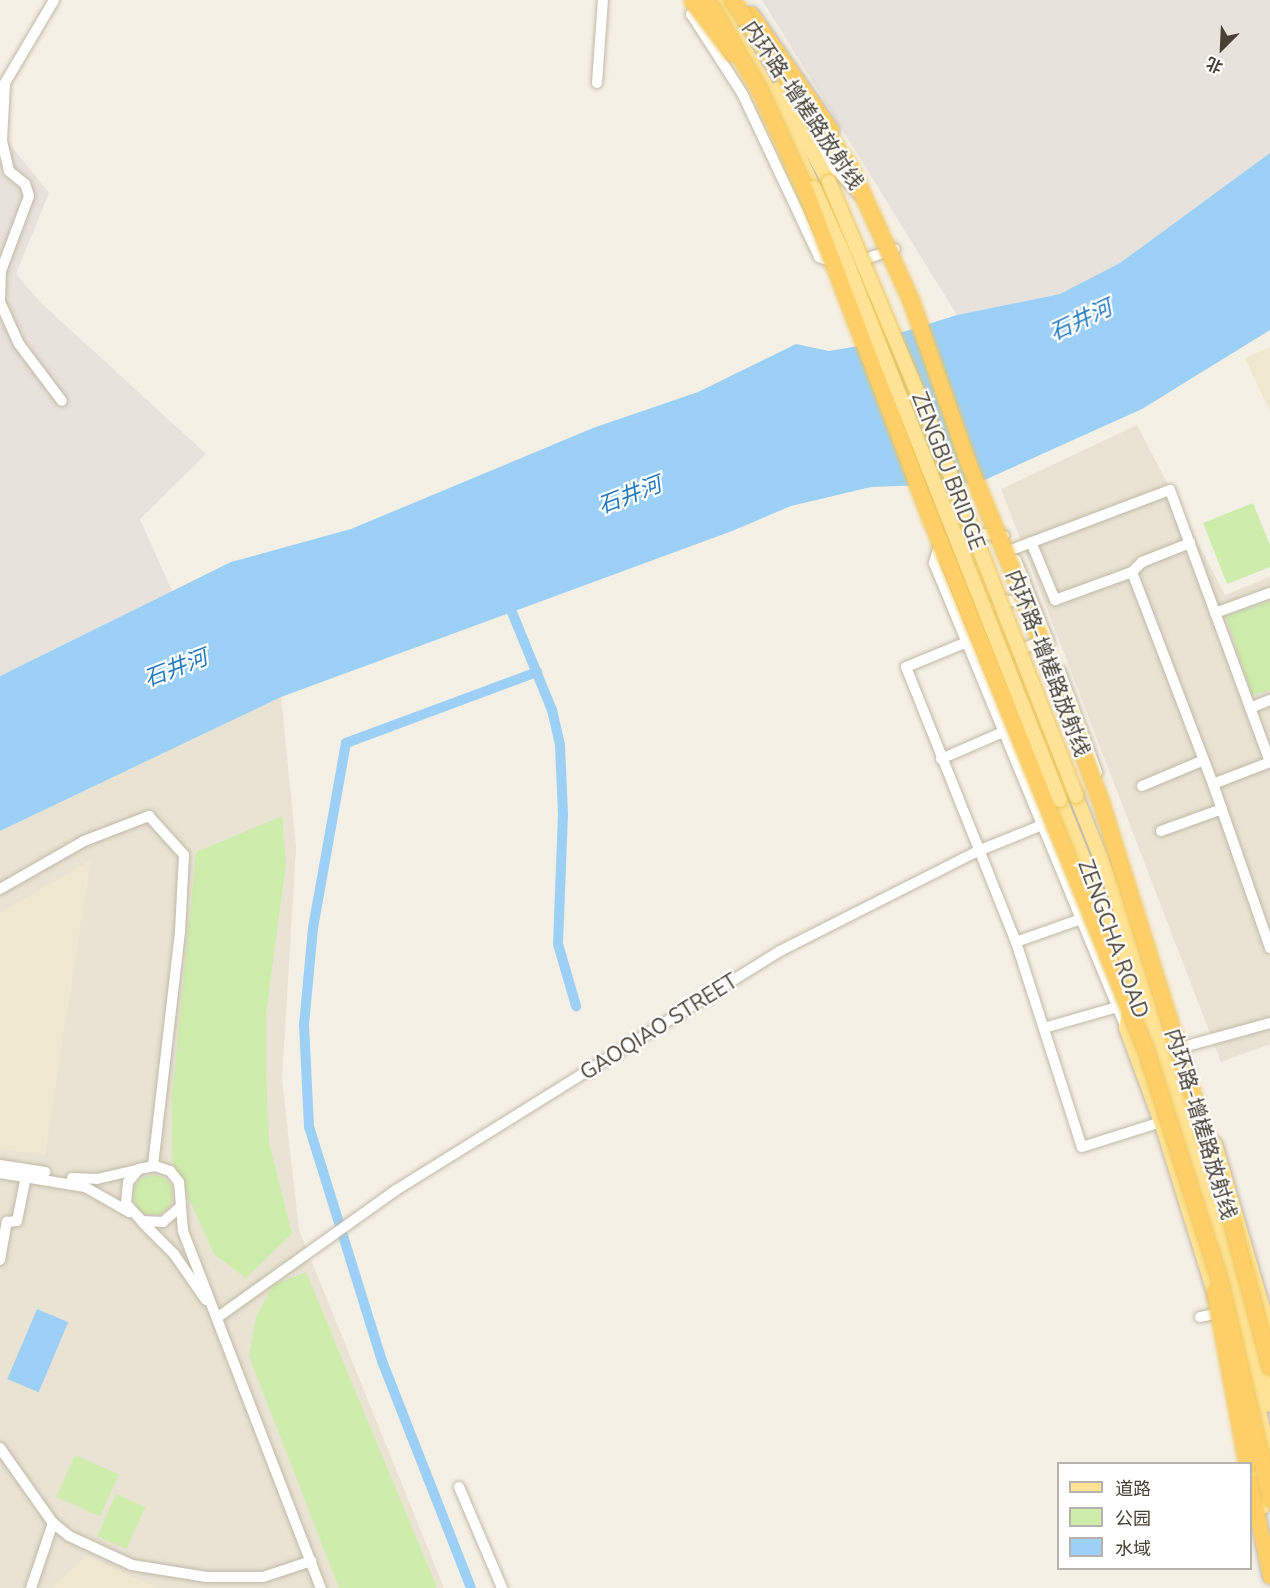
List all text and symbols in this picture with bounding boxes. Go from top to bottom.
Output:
street label: 内环路-增槎路放射线 [737,16,869,194]
north arrow [1192,18,1252,78]
text: 北 [1203,51,1226,78]
water label: 石井河 [1046,295,1116,347]
street label: ZENGBU BRIDGE [906,389,990,553]
water label: 石井河 [594,472,666,520]
street label: 内环路-增槎路放射线 [1001,566,1095,760]
water label: 石井河 [140,645,212,693]
street label: ZENGCHA ROAD [1073,856,1153,1022]
street label: GAOQIAO STREET [576,968,742,1086]
street label: 内环路-增槎路放射线 [1160,1026,1242,1222]
legend [1057,1462,1252,1570]
text: 道路 [1115,1477,1151,1501]
text: 公园 [1115,1507,1151,1531]
text: 水域 [1115,1537,1151,1561]

